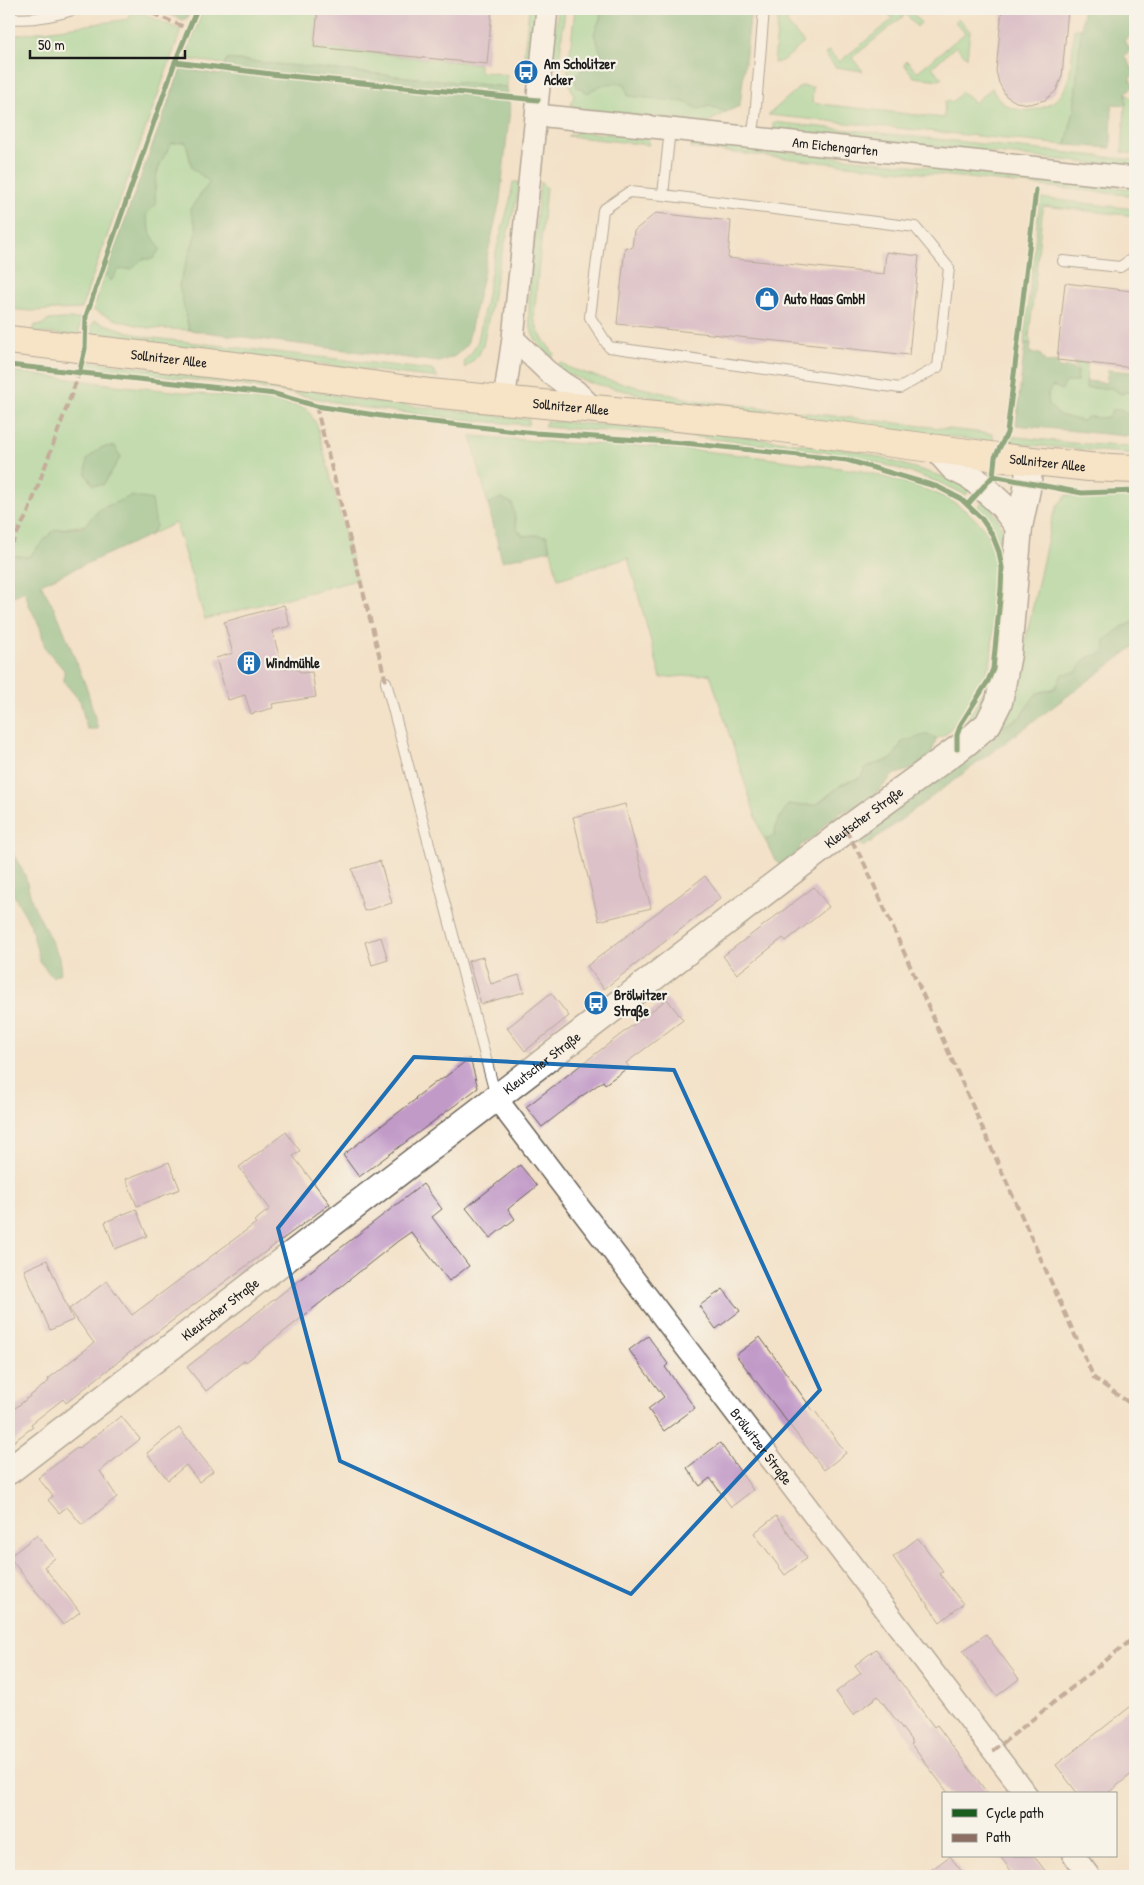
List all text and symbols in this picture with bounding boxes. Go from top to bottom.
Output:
scale bar [30,28,185,60]
text: 50 m [38,34,65,55]
place label: Am Scholitzer Acker [544,54,616,89]
bus stop icon: Am Scholitzer Acker [513,59,539,85]
street label: Am Eichengarten [792,132,879,160]
shop icon: Auto Haas GmbH [754,286,780,312]
place label: Auto Haas GmbH [784,289,865,308]
street label: Sollnitzer Allee [130,344,209,372]
street label: Sollnitzer Allee [532,393,611,419]
street label: Sollnitzer Allee [1009,449,1087,476]
building icon: Windmühle [236,650,262,676]
place label: Windmühle [266,653,320,672]
street label: Kleutscher Straße [820,782,907,852]
place label: Brölwitzer Straße [614,985,668,1022]
bus stop icon: Brölwitzer Straße [583,990,609,1016]
street label: Kleutscher Straße [499,1027,585,1098]
street label: Kleutscher Straße [177,1273,263,1345]
street label: Brölwitzer Straße [726,1404,797,1489]
legend [942,1792,1116,1858]
text: Cycle path [986,1802,1044,1823]
text: Path [986,1826,1011,1847]

